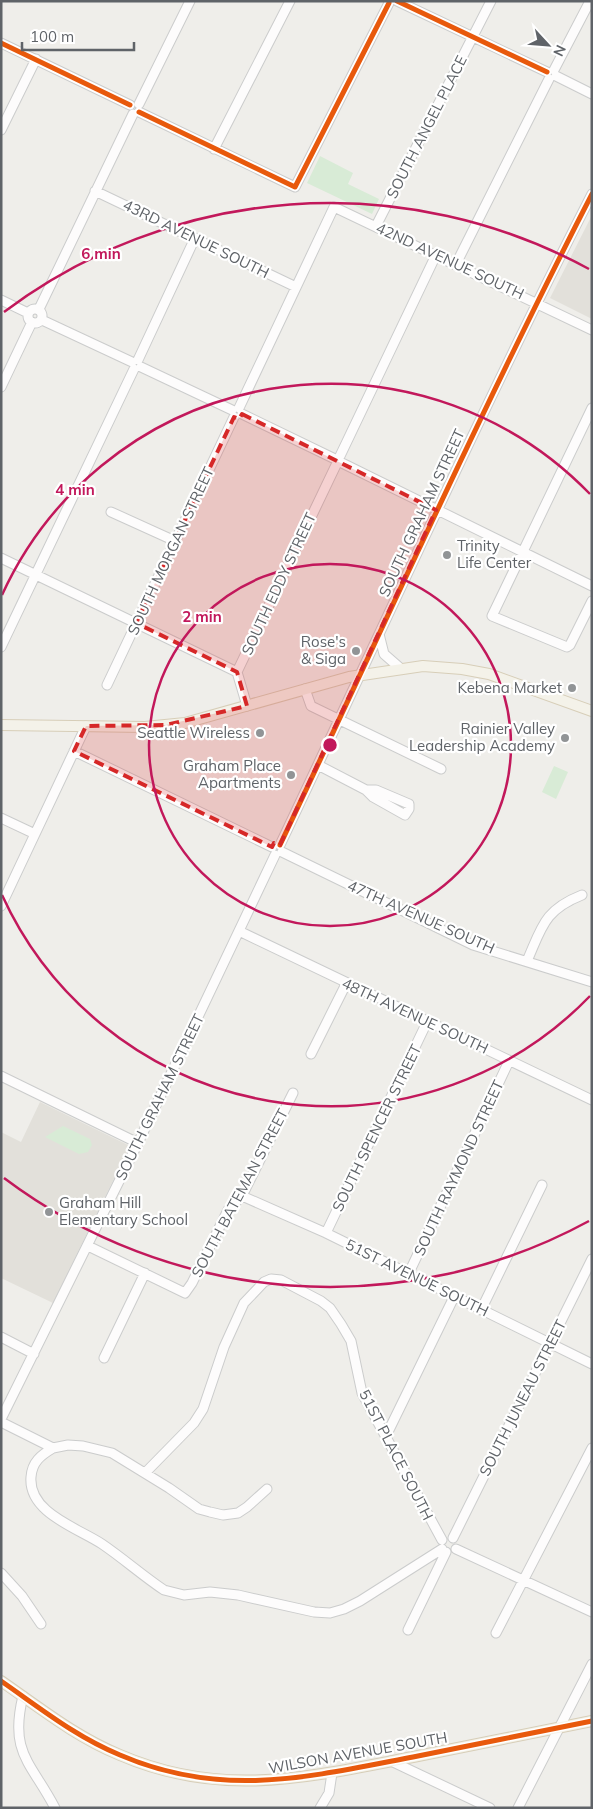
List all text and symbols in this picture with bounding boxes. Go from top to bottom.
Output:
scale bar [22,20,135,52]
north arrow [523,20,573,70]
text: 100 m [30,27,74,46]
text: N [549,42,570,59]
street label: SOUTH ANGEL PLACE [382,52,471,201]
street label: 43RD AVENUE SOUTH [120,195,272,282]
street label: 42ND AVENUE SOUTH [373,218,527,303]
text: 6 min [81,244,121,263]
street label: SOUTH GRAHAM STREET [374,426,469,600]
street label: SOUTH MORGAN STREET [123,464,218,638]
text: 4 min [55,480,95,499]
street label: SOUTH EDDY STREET [237,510,320,658]
place label: Trinity Life Center [457,536,532,572]
marker: Trinity Life Center [441,549,453,561]
text: 2 min [182,607,222,626]
place label: Rose's & Siga [301,632,346,668]
marker: Rose's & Siga [350,645,362,657]
place label: Kebena Market [457,678,562,697]
marker: Kebena Market [566,682,578,694]
place label: Rainier Valley Leadership Academy [409,719,555,755]
place label: Seattle Wireless [137,723,250,742]
marker: Seattle Wireless [254,727,266,739]
marker: Rainier Valley Leadership Academy [559,732,571,744]
centre of rings [321,736,339,754]
place label: Graham Place Apartments [183,756,281,792]
marker: Graham Place Apartments [285,769,297,781]
street label: 47TH AVENUE SOUTH [345,875,498,958]
street label: 48TH AVENUE SOUTH [339,973,491,1058]
street label: SOUTH GRAHAM STREET [111,1010,208,1183]
street label: SOUTH SPENCER STREET [328,1041,425,1215]
street label: SOUTH RAYMOND STREET [409,1077,508,1259]
street label: SOUTH BATEMAN STREET [187,1105,292,1280]
place label: Graham Hill Elementary School [59,1193,188,1229]
marker: Graham Hill Elementary School [43,1206,55,1218]
street label: 51ST AVENUE SOUTH [343,1235,492,1320]
street label: SOUTH JUNEAU STREET [475,1316,570,1479]
street label: 51ST PLACE SOUTH [355,1386,438,1523]
street label: WILSON AVENUE SOUTH [267,1727,449,1778]

